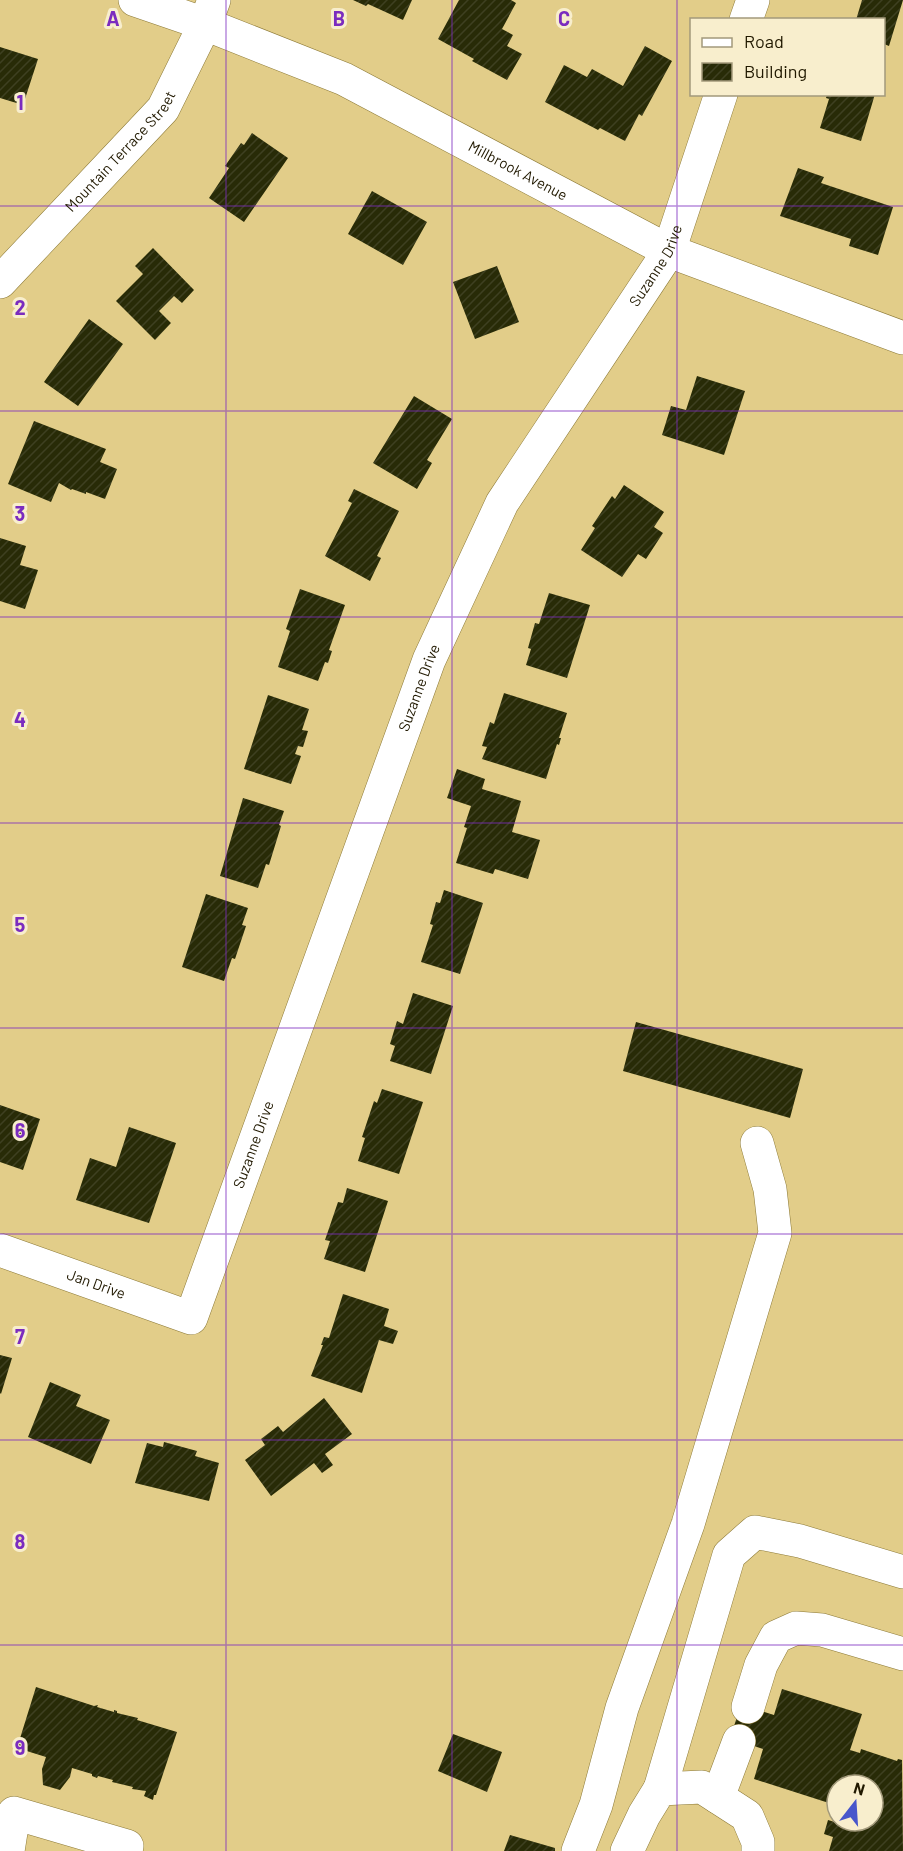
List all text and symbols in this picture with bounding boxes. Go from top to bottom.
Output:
text: A [106,6,120,30]
text: B [333,6,345,30]
text: C [558,6,570,30]
legend [690,18,885,96]
text: Road [744,30,784,52]
text: Building [744,60,807,82]
street label: Mountain Terrace Street [61,88,179,215]
text: 1 [16,90,24,114]
street label: Millbrook Avenue [465,136,571,204]
street label: Suzanne Drive [625,222,685,309]
text: 2 [14,295,26,319]
text: 3 [15,501,25,525]
street label: Suzanne Drive [394,641,443,734]
text: 4 [14,707,26,731]
text: 5 [15,912,26,936]
street label: Suzanne Drive [229,1098,277,1191]
text: 6 [15,1118,26,1142]
street label: Jan Drive [65,1265,128,1302]
text: 7 [15,1324,25,1348]
text: 8 [15,1529,26,1553]
text: 9 [15,1735,25,1759]
north arrow [825,1773,885,1833]
text: N [852,1778,867,1799]

